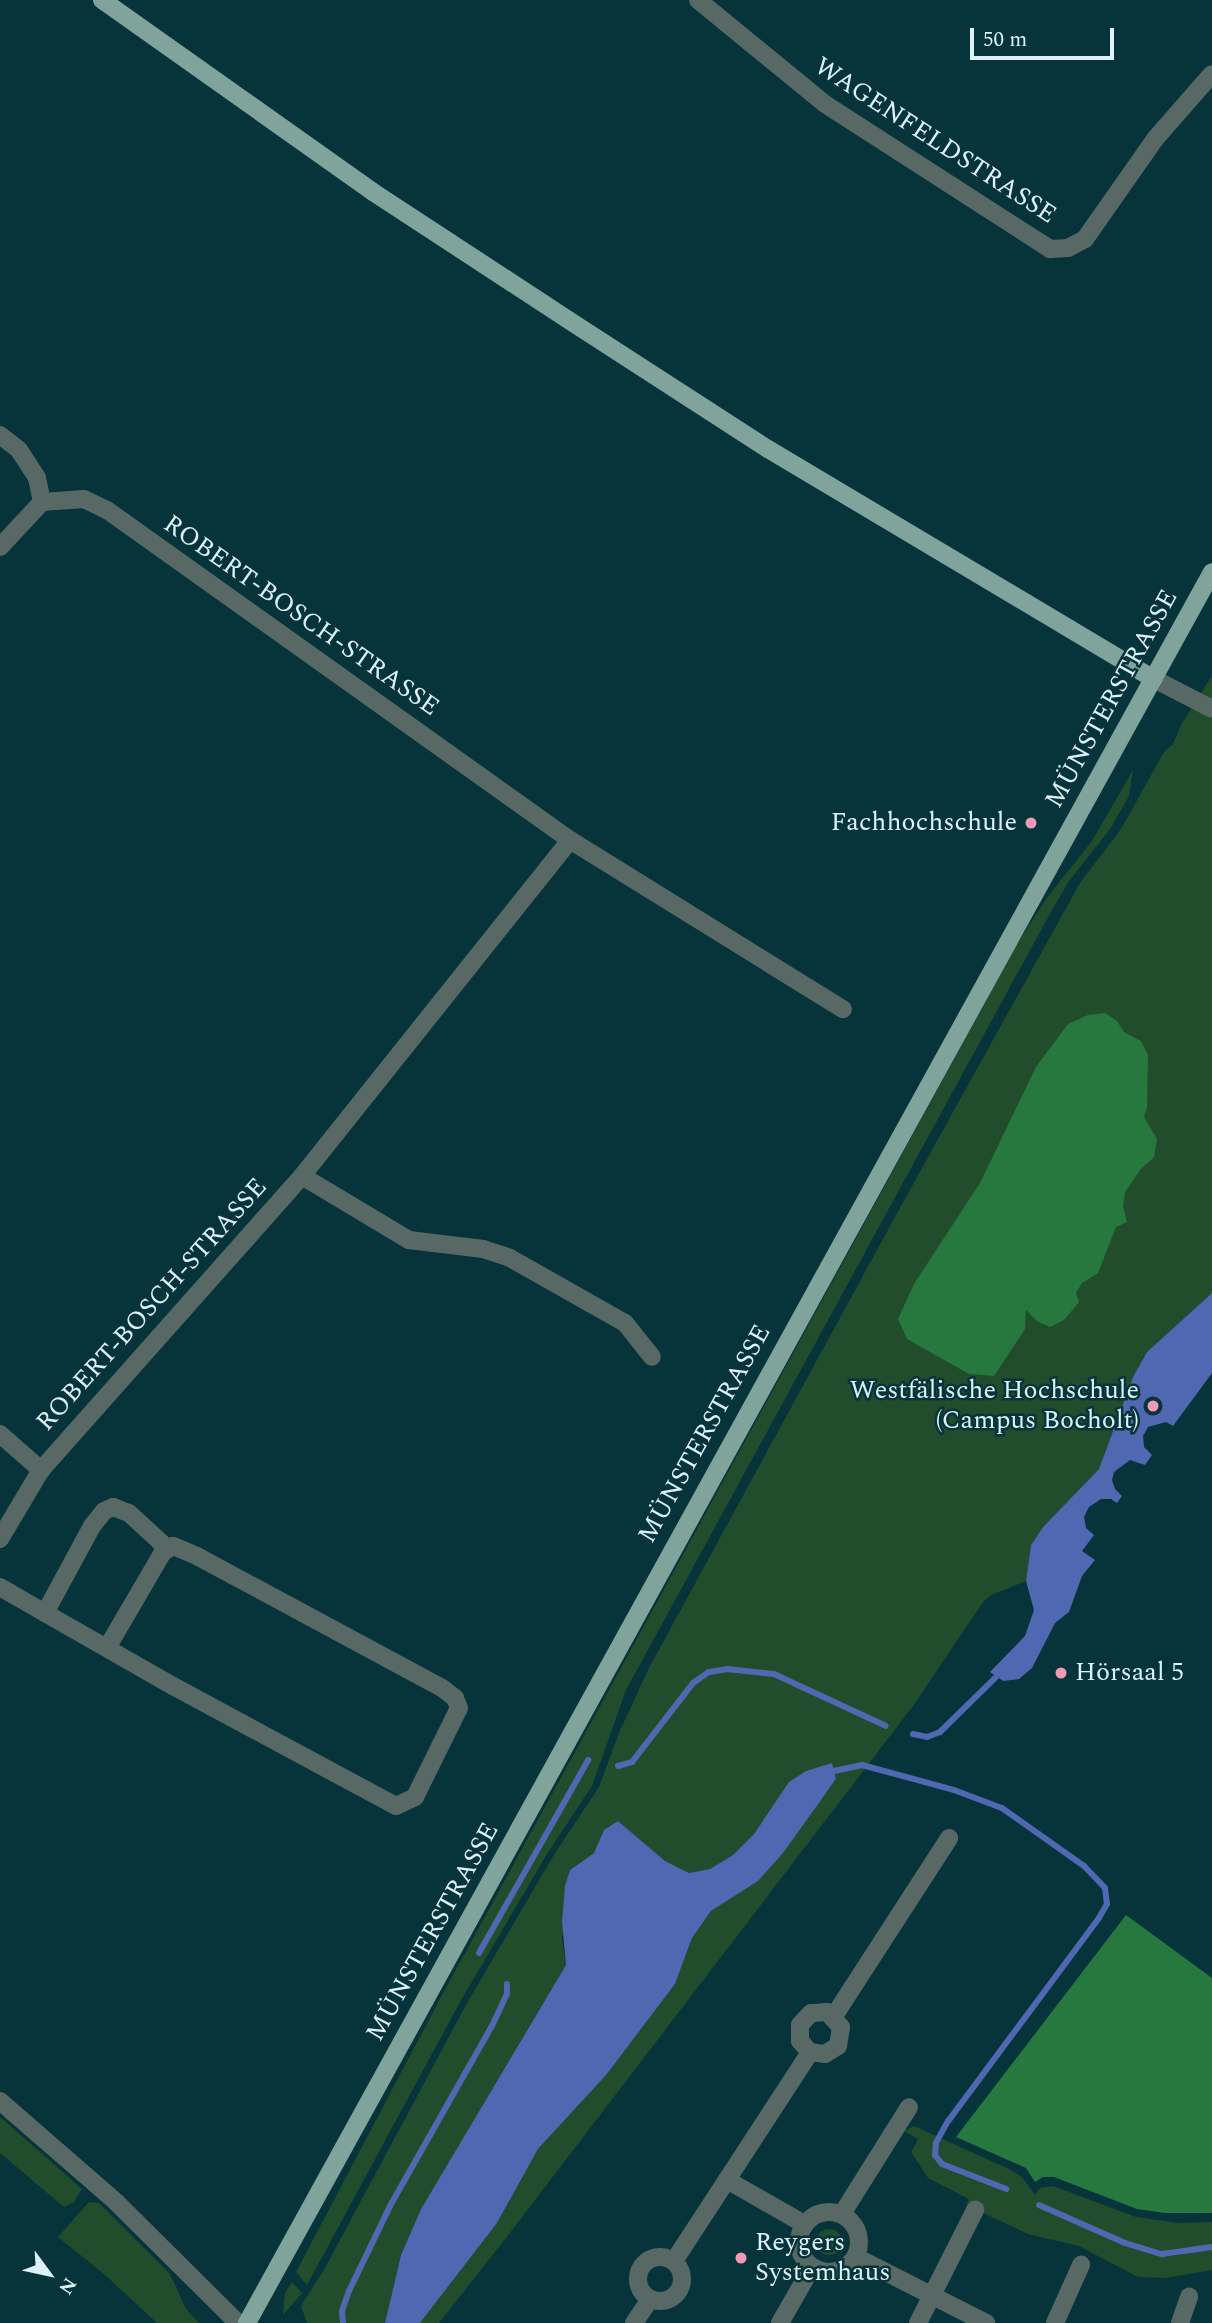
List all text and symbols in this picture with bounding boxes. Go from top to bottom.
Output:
scale bar [974,14,1118,58]
text: 50 m [983,24,1027,56]
street label: WAGENFELDSTRASSE [808,51,1062,231]
street label: ROBERT-BOSCH-STRASSE [157,509,445,723]
street label: MÜNSTERSTRASSE [1039,584,1185,814]
place label: Fachhochschule [831,807,1017,839]
marker: Fachhochschule [1023,815,1039,831]
street label: ROBERT-BOSCH-STRASSE [30,1172,274,1438]
street label: MÜNSTERSTRASSE [632,1319,778,1549]
place label: Westfälische Hochschule (Campus Bocholt) [850,1375,1139,1436]
marker: Westfälische Hochschule (Campus Bocholt) [1145,1398,1161,1414]
place label: Hörsaal 5 [1075,1657,1184,1689]
marker: Hörsaal 5 [1053,1665,1069,1681]
street label: MÜNSTERSTRASSE [360,1817,506,2047]
place label: Reygers Systemhaus [755,2227,890,2288]
north arrow [14,2239,84,2309]
marker: Reygers Systemhaus [733,2250,749,2266]
text: N [51,2271,83,2300]

